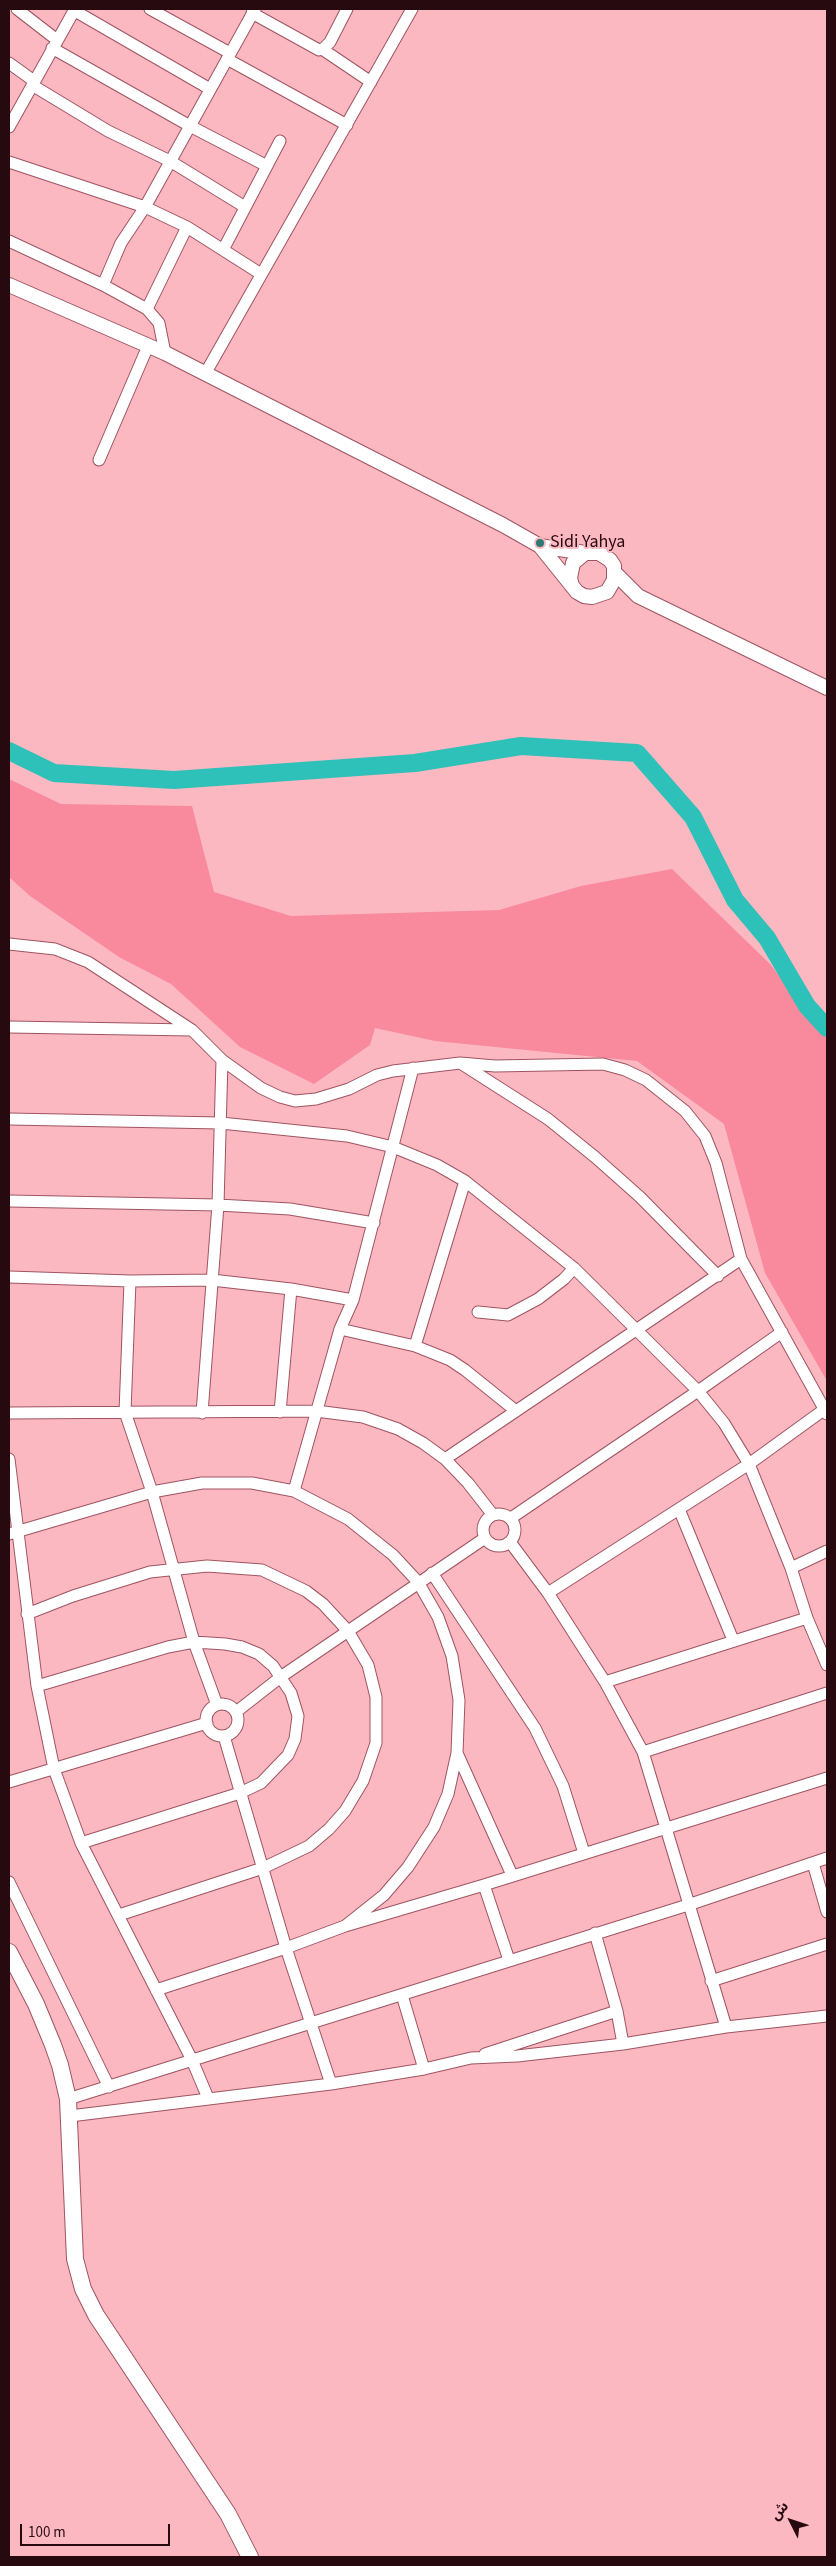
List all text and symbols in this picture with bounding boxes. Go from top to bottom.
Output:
place label: Sidi Yahya [550,532,625,554]
marker: Sidi Yahya [534,537,546,549]
north arrow [766,2496,816,2546]
text: ش [766,2497,794,2525]
scale bar [22,2514,172,2546]
text: 100 m [28,2522,66,2543]

